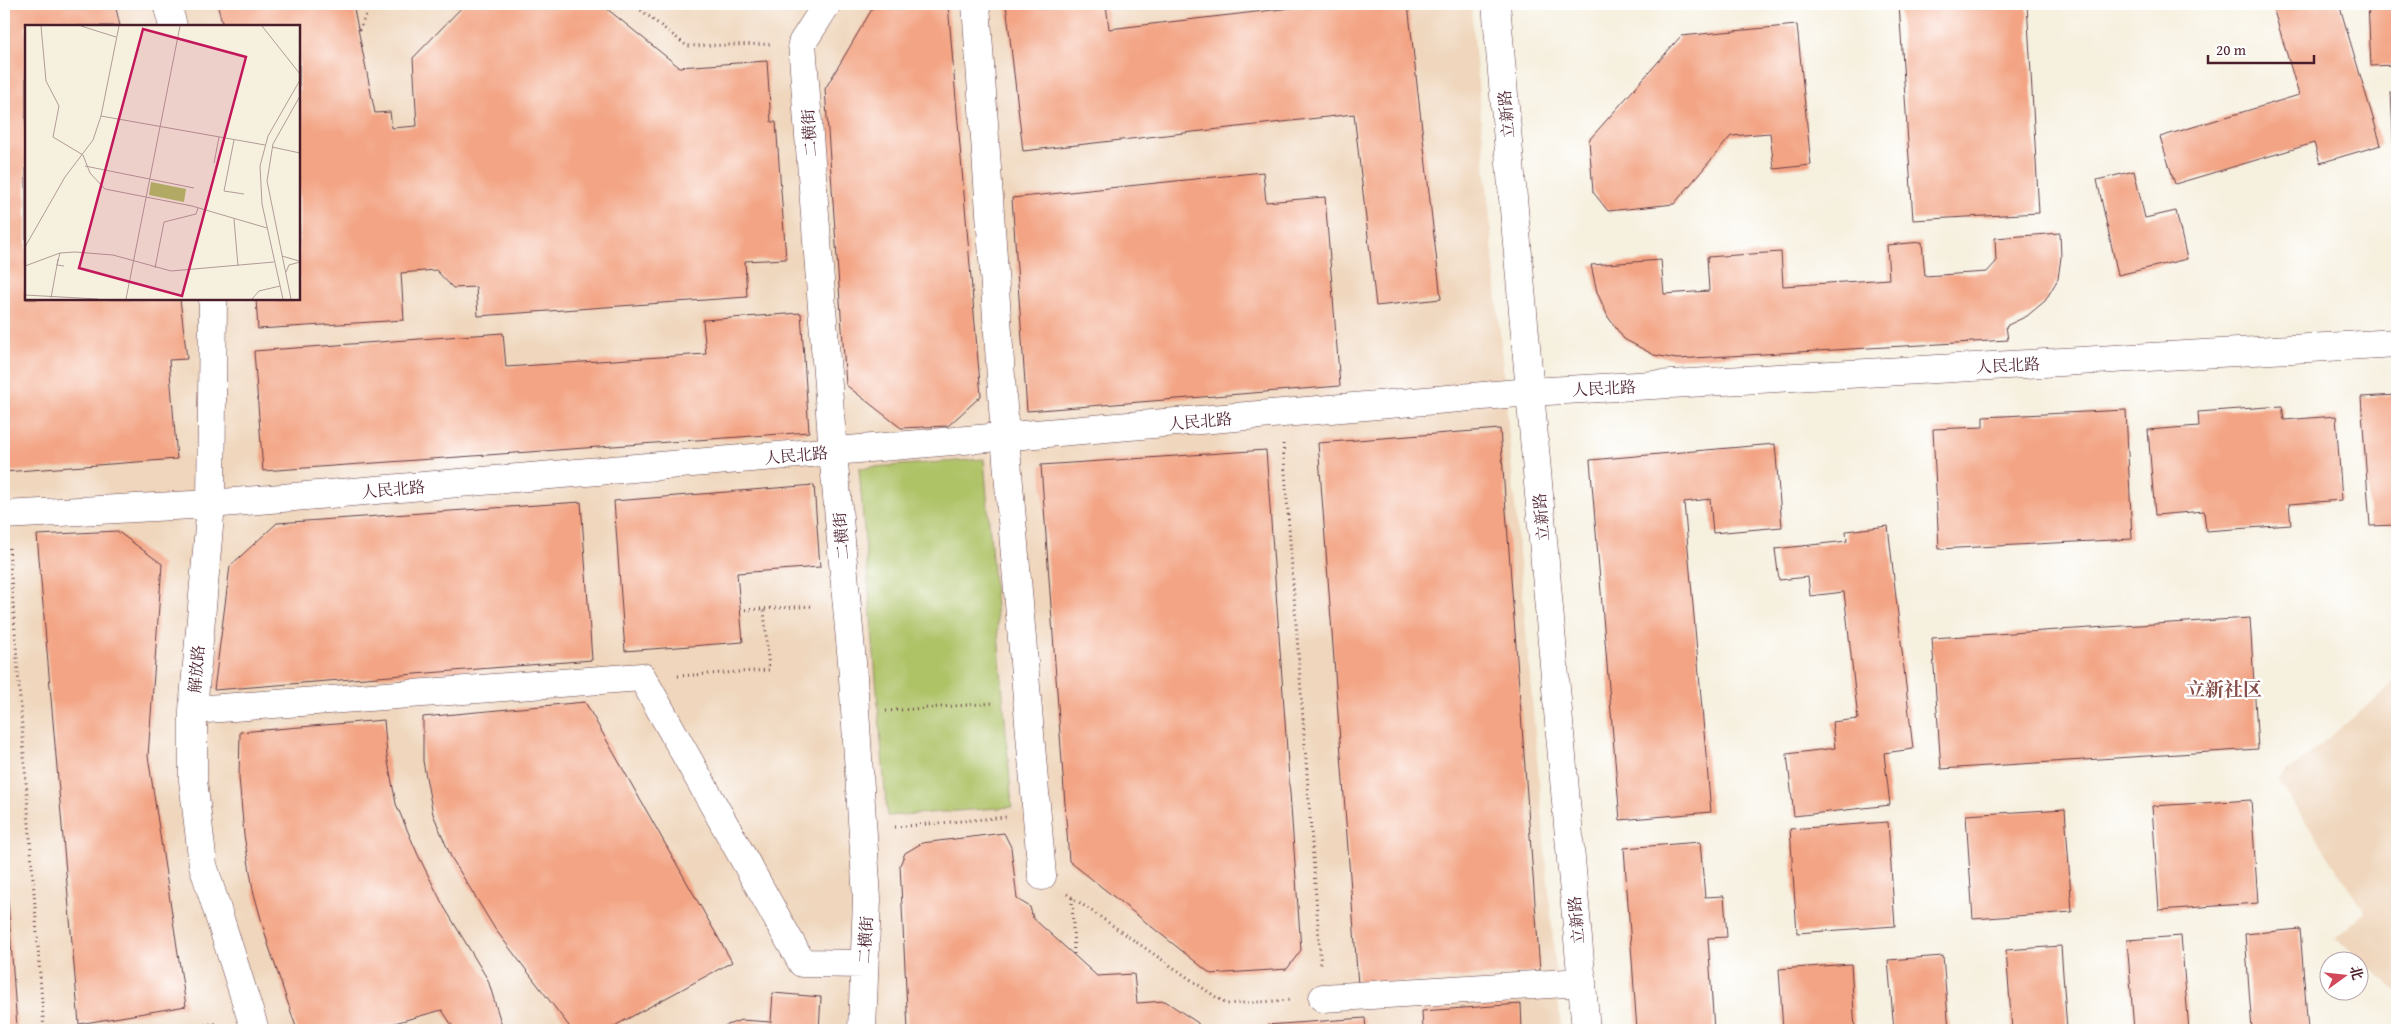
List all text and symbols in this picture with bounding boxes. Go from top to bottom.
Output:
inset map [25,25,300,300]
scale bar [2208,32,2315,64]
text: 20 m [2216,39,2247,60]
street label: 立新路 [1492,89,1520,139]
street label: 二横街 [795,108,823,158]
street label: 人民北路 [1975,351,2041,379]
street label: 人民北路 [1571,374,1637,402]
street label: 人民北路 [1167,406,1233,436]
street label: 人民北路 [763,440,829,470]
street label: 人民北路 [360,474,426,504]
street label: 立新路 [1527,492,1555,542]
street label: 二横街 [827,511,855,561]
street label: 解放路 [182,644,210,694]
district label: 立新社区 [2186,675,2262,703]
street label: 立新路 [1562,895,1590,945]
street label: 二横街 [852,915,878,965]
north arrow [2318,952,2368,1002]
text: 北 [2345,963,2368,982]

